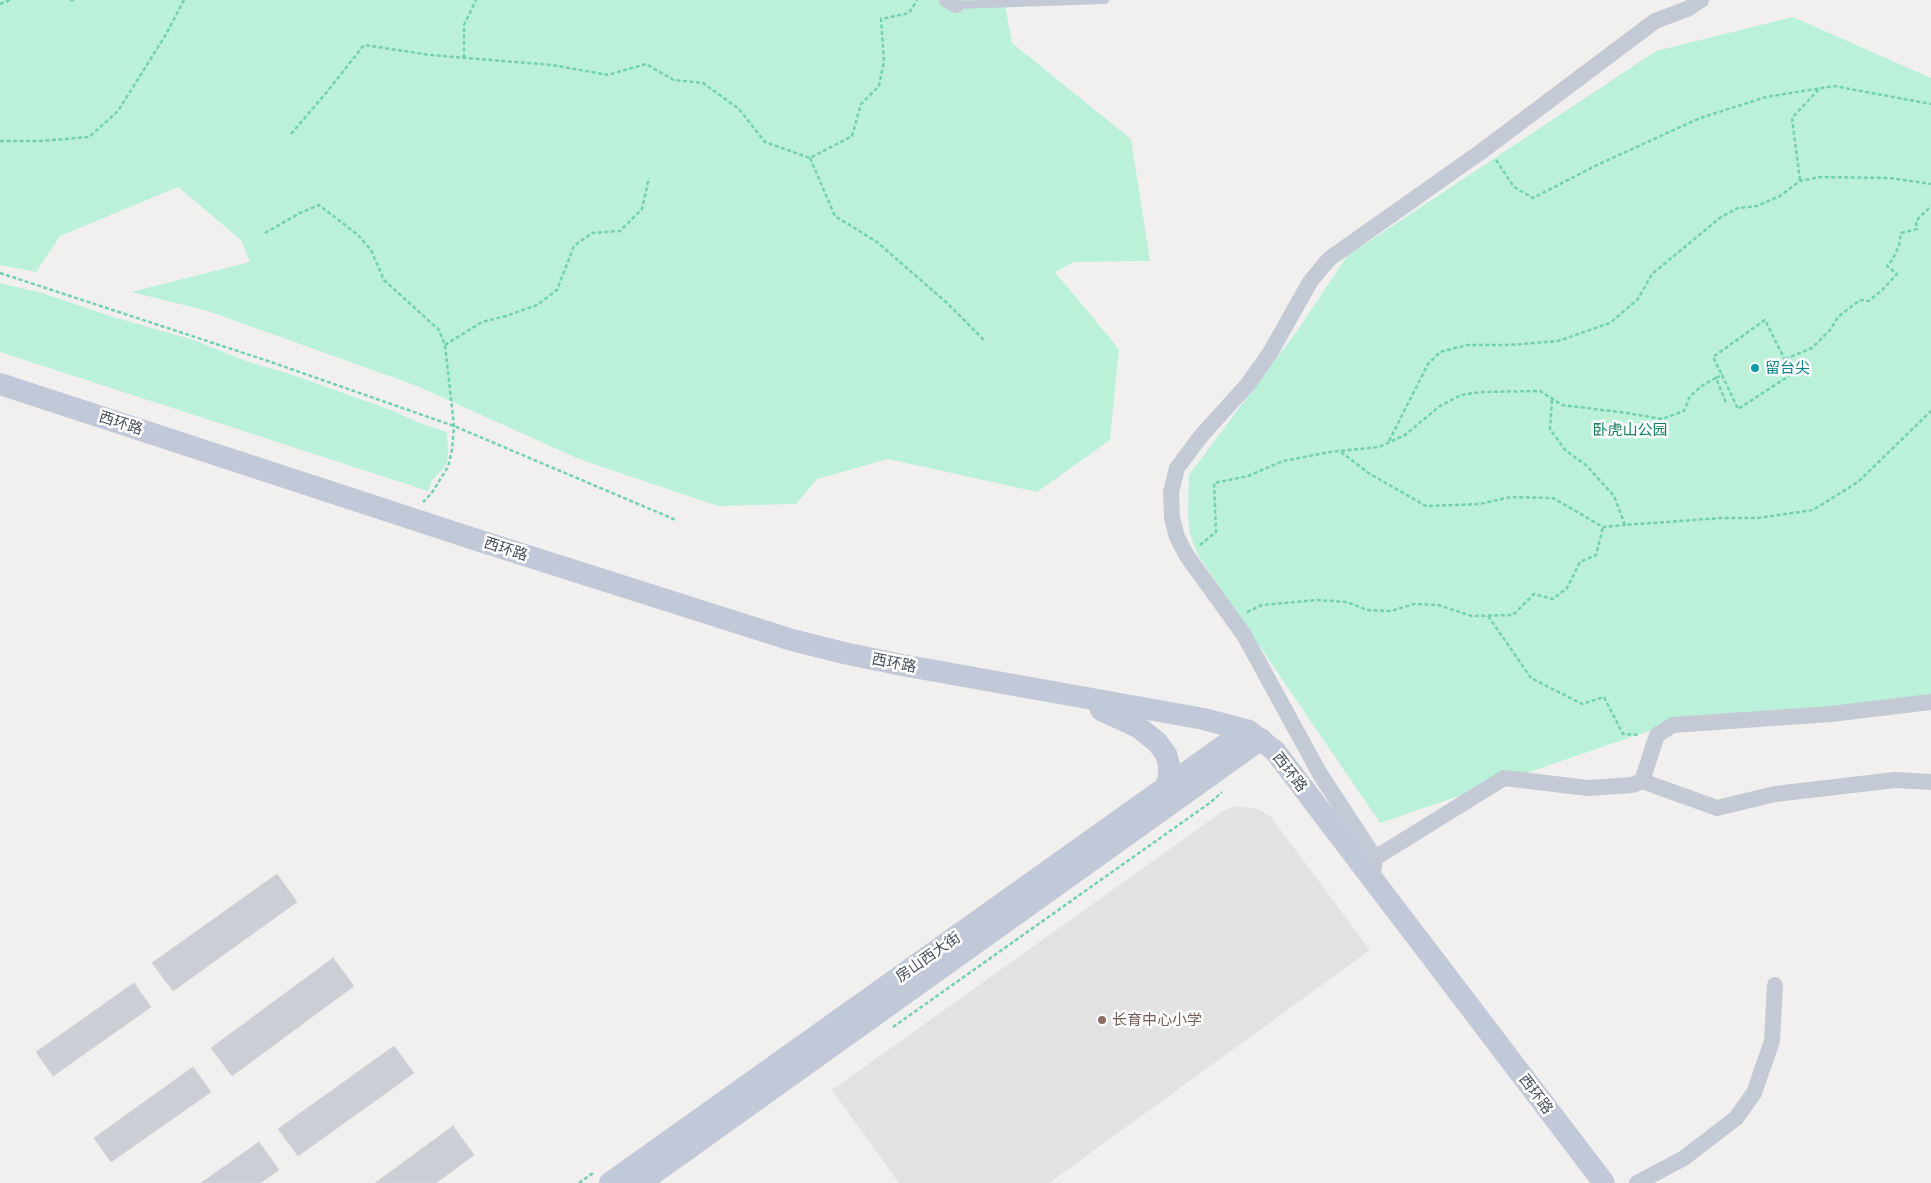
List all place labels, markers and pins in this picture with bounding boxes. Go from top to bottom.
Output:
place label: 留台尖 [1765,359,1810,377]
marker: 留台尖 [1749,362,1761,374]
place label: 长育中心小学 [1112,1011,1202,1029]
marker: 长育中心小学 [1096,1014,1108,1026]

